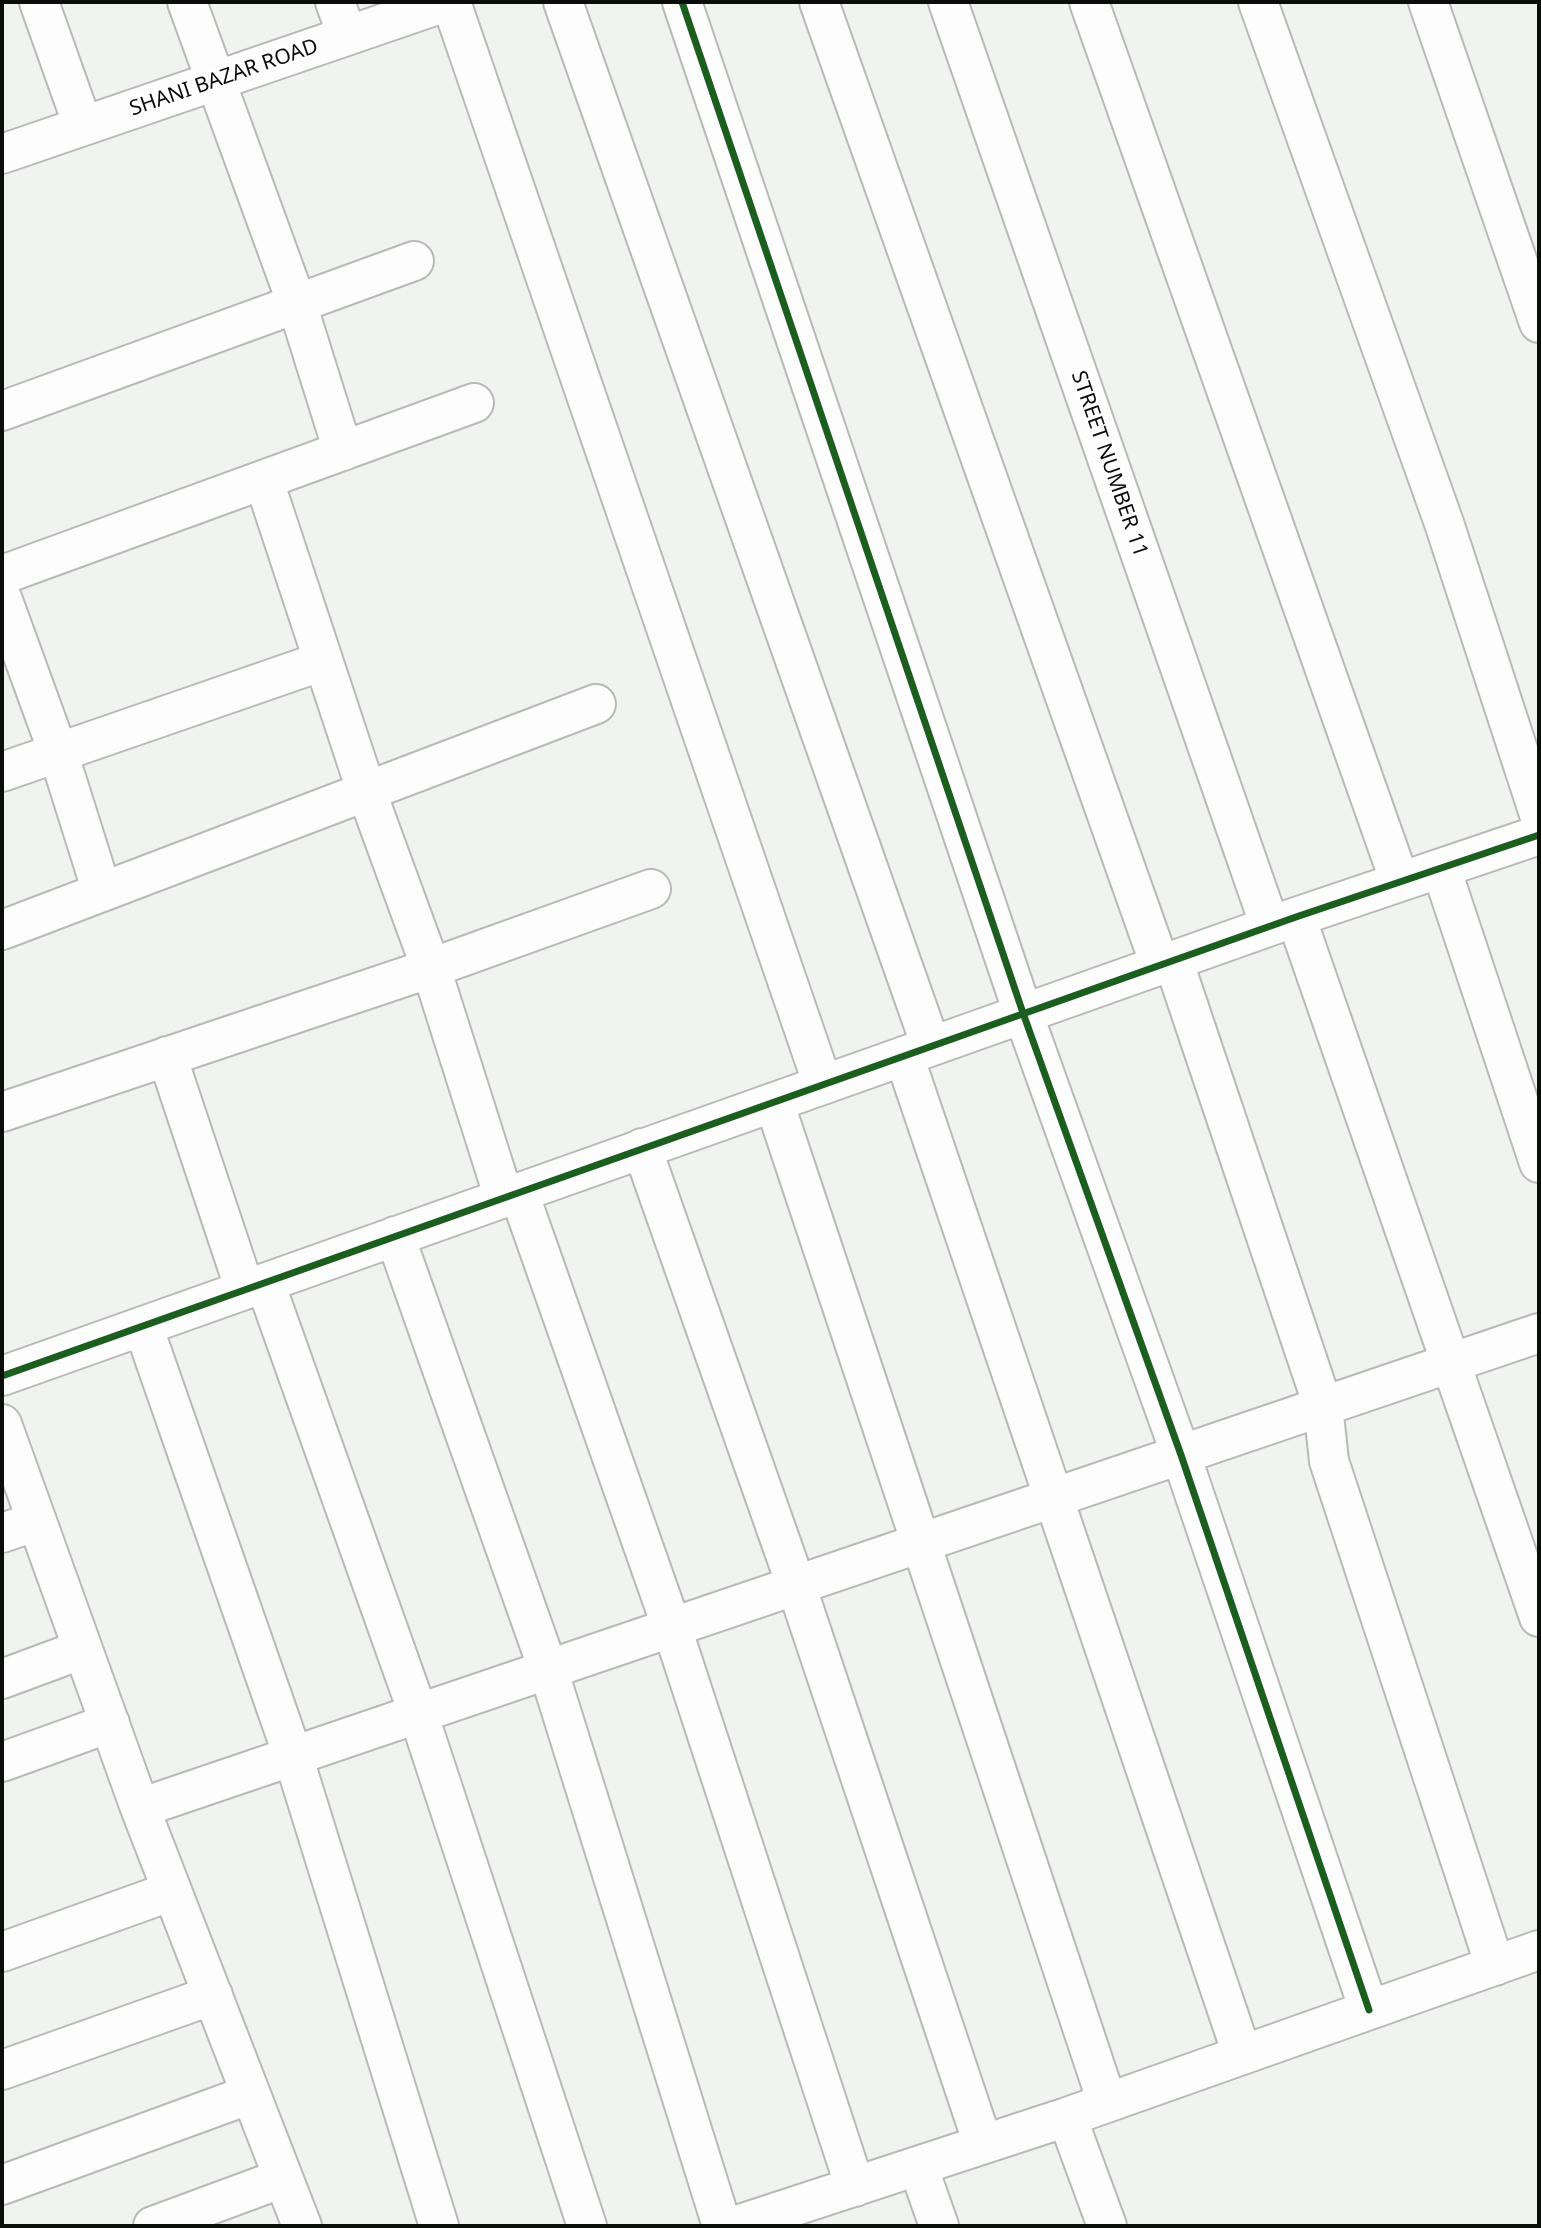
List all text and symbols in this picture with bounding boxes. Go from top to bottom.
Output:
street label: SHANI BAZAR ROAD [126,34,322,122]
street label: STREET NUMBER 11 [1065,368,1153,560]

